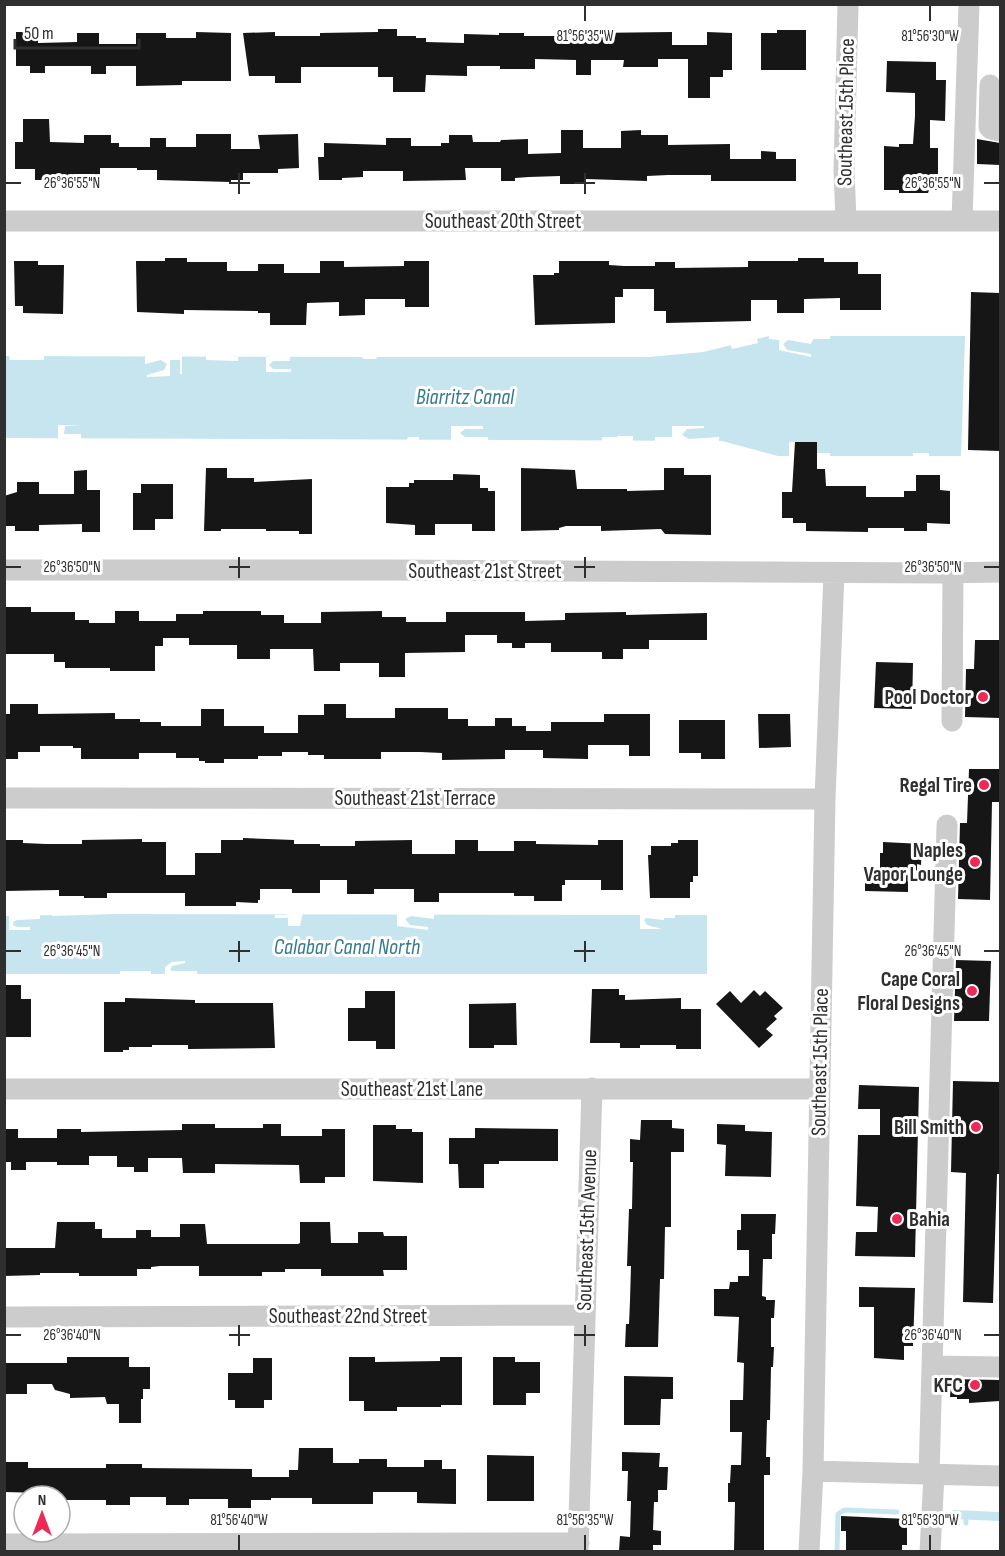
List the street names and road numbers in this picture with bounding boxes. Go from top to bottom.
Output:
street label: Southeast 15th Place [832,38,860,186]
street label: Southeast 20th Street [425,209,581,234]
street label: Southeast 21st Street [408,559,562,584]
street label: Southeast 21st Terrace [334,786,496,811]
street label: Southeast 15th Place [806,988,834,1136]
street label: Southeast 21st Lane [341,1077,483,1102]
street label: Southeast 15th Avenue [572,1149,602,1311]
street label: Southeast 22nd Street [269,1304,427,1329]

